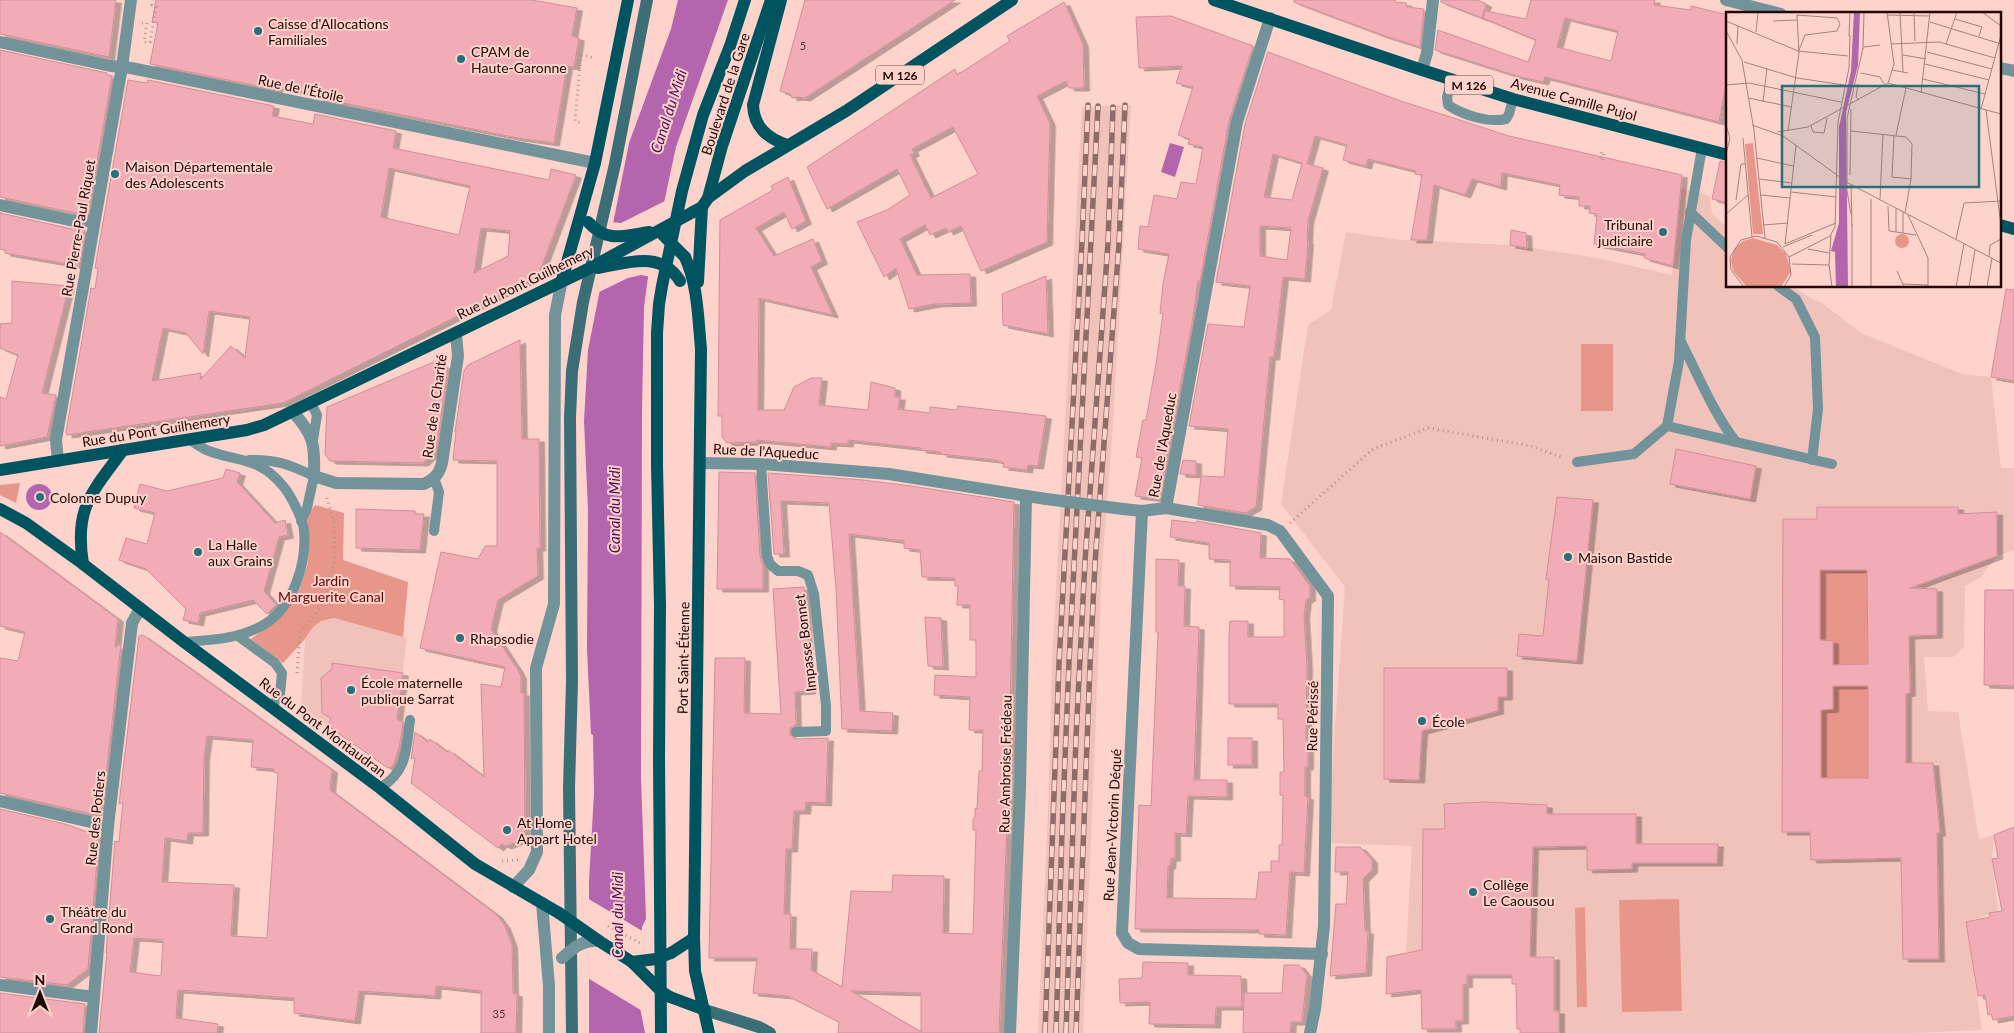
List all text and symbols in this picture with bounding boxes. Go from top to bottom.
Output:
inset map [1726,12,2002,288]
place label: Caisse d'Allocations Familiales [268,15,389,48]
marker: Caisse d'Allocations Familiales [252,25,264,37]
street label: Boulevard de la Gare [697,31,753,157]
house number: 5 [800,39,806,52]
place label: CPAM de Haute-Garonne [471,43,567,76]
marker: CPAM de Haute-Garonne [455,53,467,65]
road number: M 126 [876,66,924,84]
water label: Canal du Midi [646,67,690,155]
street label: Rue de l'Étoile [257,71,345,105]
street label: Avenue Camille Pujol [1509,74,1639,124]
road number: M 126 [1445,76,1493,94]
street label: Rue Pierre-Paul Riquet [58,158,98,298]
place label: Maison Départementale des Adolescents [125,158,273,191]
marker: Maison Départementale des Adolescents [109,168,121,180]
place label: Tribunal judiciaire [1597,216,1653,249]
marker: Tribunal judiciaire [1657,226,1669,238]
street label: Rue du Pont Guilhemery [454,241,597,322]
street label: Rue de la Charité [418,353,450,459]
street label: Rue de l'Aqueduc [1144,391,1180,499]
street label: Rue du Pont Guilhemery [81,410,232,450]
street label: Rue de l'Aqueduc [713,440,820,462]
water label: Canal du Midi [605,466,623,553]
place label: Colonne Dupuy [50,489,147,506]
marker: Colonne Dupuy [34,491,46,503]
place label: La Halle aux Grains [208,536,273,569]
marker: La Halle aux Grains [192,546,204,558]
place label: Maison Bastide [1578,549,1672,566]
marker: Maison Bastide [1562,551,1574,563]
park label: Jardin Marguerite Canal [278,572,384,605]
street label: Impasse Bonnet [791,593,819,693]
street label: Port Saint-Étienne [674,602,692,714]
place label: Rhapsodie [470,630,534,647]
marker: Rhapsodie [454,632,466,644]
street label: Rue du Pont Montaudran [256,674,390,780]
place label: École maternelle publique Sarrat [361,674,463,707]
street label: Rue Périssé [1303,681,1321,751]
marker: École maternelle publique Sarrat [345,684,357,696]
street label: Rue Ambroise Frédeau [995,695,1015,833]
place label: École [1432,713,1465,730]
marker: École [1416,715,1428,727]
street label: Rue Jean-Victorin Déqué [1100,748,1124,902]
street label: Rue des Potiers [82,770,108,866]
place label: At Home Appart Hotel [517,814,597,847]
marker: At Home Appart Hotel [501,824,513,836]
water label: Canal du Midi [608,871,626,958]
place label: Collège Le Caousou [1483,876,1555,909]
marker: Collège Le Caousou [1467,886,1479,898]
place label: Théâtre du Grand Rond [60,903,133,936]
marker: Théâtre du Grand Rond [44,913,56,925]
north arrow [15,968,65,1018]
text: N [35,971,45,988]
house number: 35 [493,1007,505,1020]

